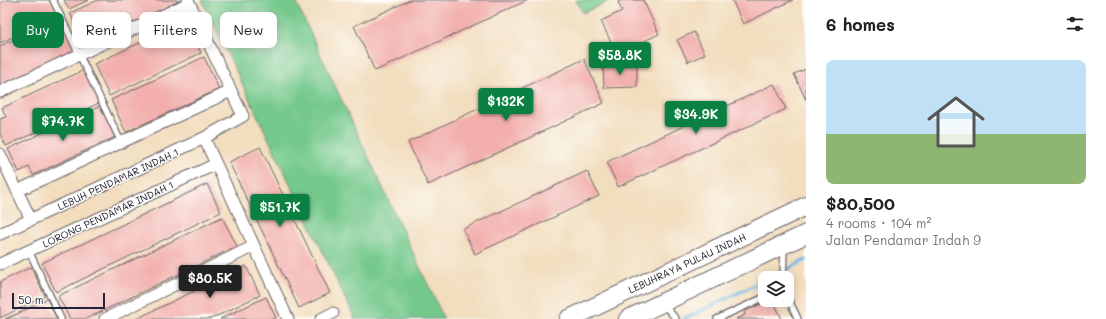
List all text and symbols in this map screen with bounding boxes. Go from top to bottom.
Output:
chip: Buy [12,12,64,48]
chip: Rent [72,12,131,48]
chip: Filters [139,12,212,48]
chip: New [220,12,277,48]
text: 6 homes [826,13,895,35]
icon: filters [1064,13,1086,35]
pin: $58.8K [587,42,653,76]
text: $58.8K [598,46,642,63]
icon: home [920,86,992,158]
pin: $132K [478,88,534,122]
text: $132K [487,92,525,109]
pin: $34.9K [663,101,729,135]
text: $34.9K [674,105,718,122]
pin: $74.7K [30,108,96,142]
text: $74.7K [41,112,85,129]
street label: LEBUH PENDAMAR INDAH 1 [55,145,181,213]
street label: LORONG PENDAMAR INDAH 1 [40,177,176,251]
text: $80,500 [826,192,895,214]
pin: $51.7K [247,194,313,228]
text: $51.7K [259,198,301,215]
text: 4 rooms · 104 m² [826,214,931,231]
street label: LEBUHRAYA PULAU INDAH [626,229,748,297]
text: Jalan Pendamar Indah 9 [826,231,981,248]
pin: $80.5K [177,265,243,299]
text: $80.5K [188,269,232,286]
map controls [758,271,794,307]
button: layers [758,271,794,307]
scale bar [12,291,105,310]
text: 50 m [18,292,44,307]

